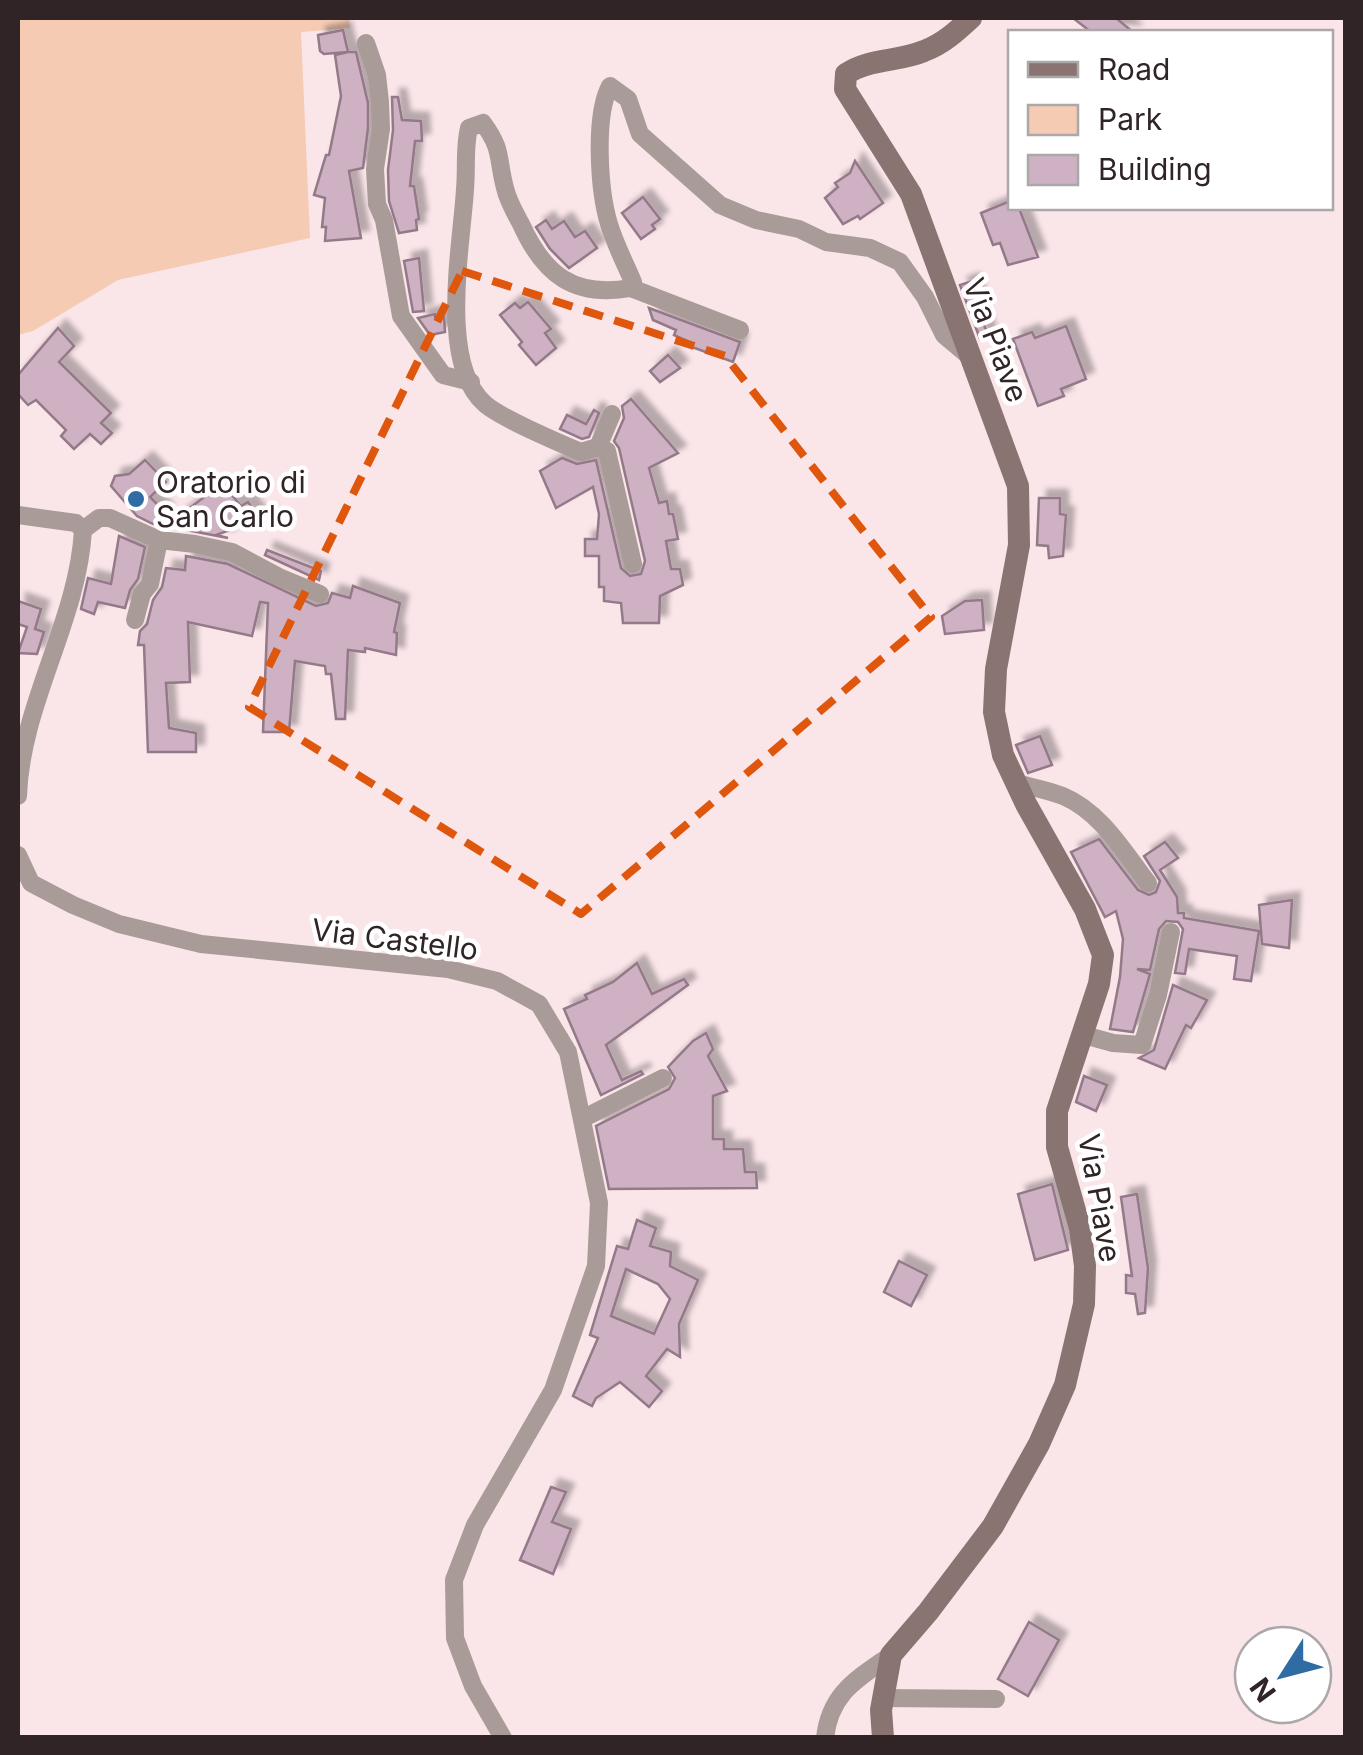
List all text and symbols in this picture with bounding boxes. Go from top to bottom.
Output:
legend [1008,30,1333,210]
text: Road [1098,51,1170,87]
text: Park [1098,101,1163,137]
text: Building [1098,151,1212,187]
street label: Via Piave [956,273,1036,407]
place label: Oratorio di San Carlo [156,464,306,534]
marker: Oratorio di San Carlo [125,488,147,510]
street label: Via Castello [310,911,480,967]
street label: Via Piave [1071,1131,1129,1265]
north arrow [1233,1625,1333,1725]
text: N [1243,1671,1283,1708]

